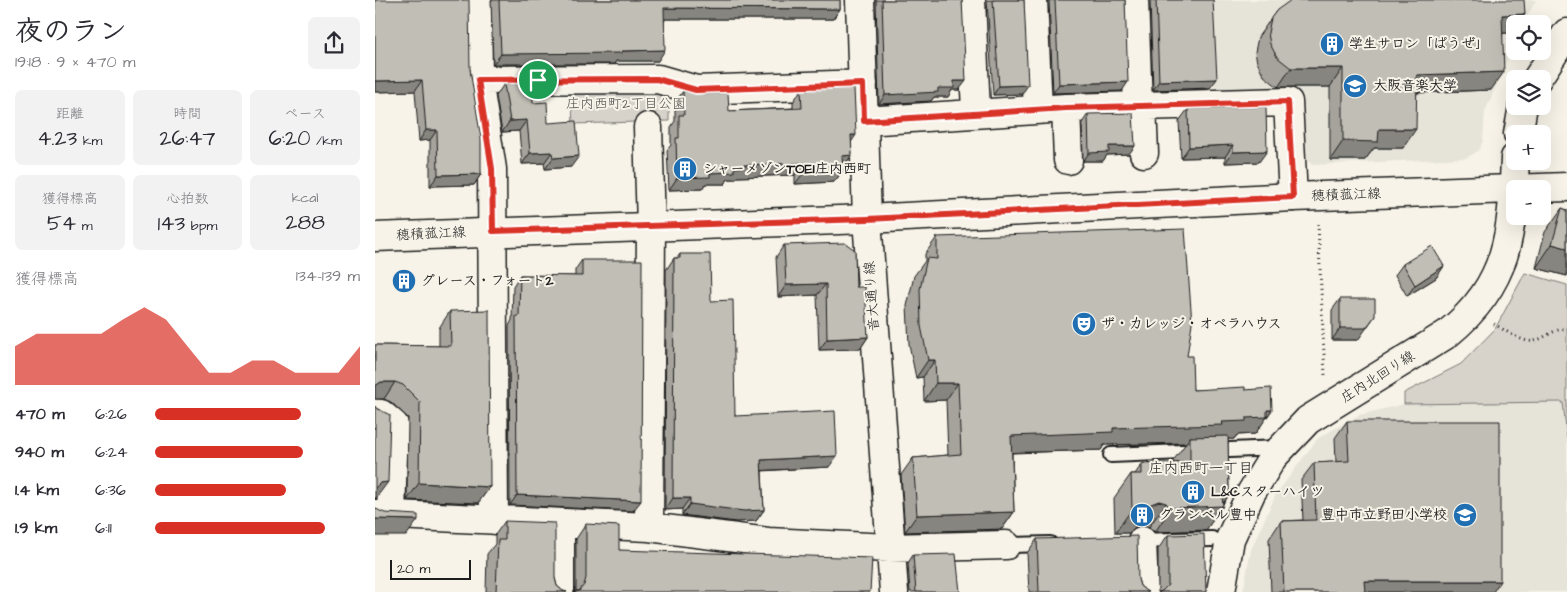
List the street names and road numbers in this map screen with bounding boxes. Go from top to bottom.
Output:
street label: 穂積菰江線 [1311,184,1381,206]
street label: 穂積菰江線 [396,222,466,246]
street label: 音大通り線 [860,260,884,332]
street label: 庄内北回り線 [1337,346,1419,408]

